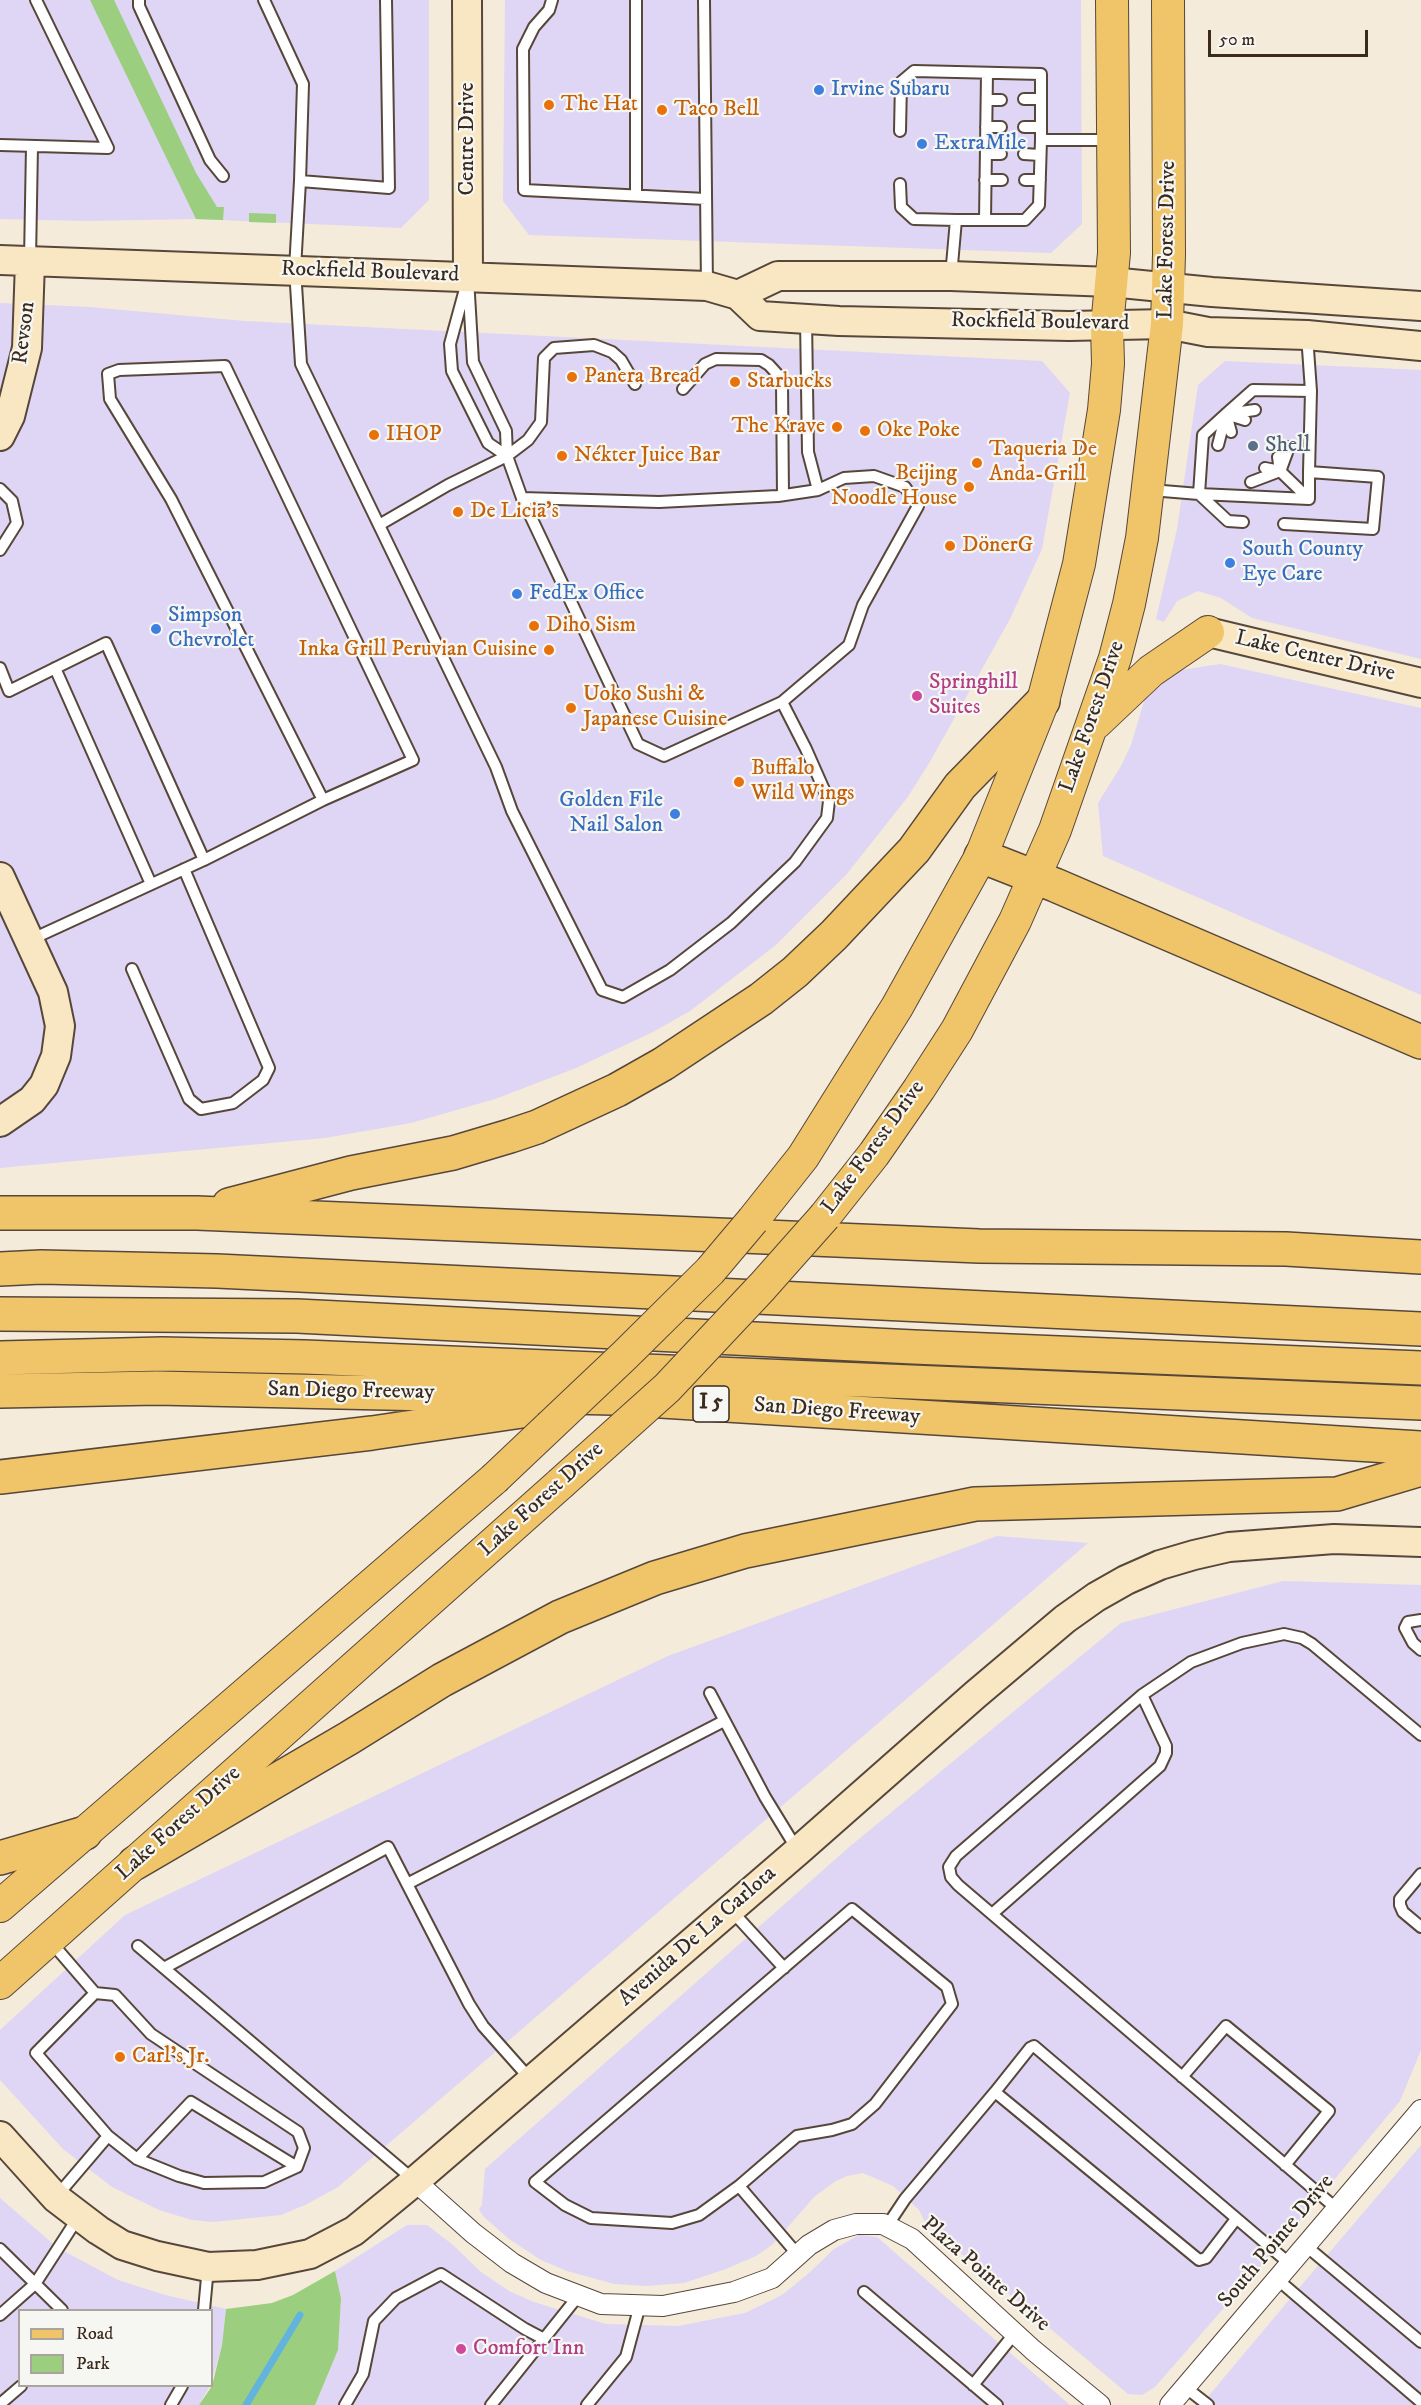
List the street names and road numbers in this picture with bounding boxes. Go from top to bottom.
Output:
street label: Centre Drive [455,82,481,196]
street label: Lake Forest Drive [1153,161,1183,319]
street label: Rockfield Boulevard [280,257,460,289]
street label: Revson [8,300,42,366]
street label: Rockfield Boulevard [951,308,1129,338]
street label: Lake Center Drive [1233,626,1397,688]
street label: Lake Forest Drive [1055,638,1131,796]
street label: Lake Forest Drive [817,1076,931,1220]
street label: San Diego Freeway [267,1377,435,1407]
road number: I 5 [693,1386,729,1422]
street label: San Diego Freeway [753,1393,921,1431]
street label: Lake Forest Drive [474,1437,610,1563]
street label: Lake Forest Drive [111,1761,247,1887]
street label: Avenida De La Carlota [614,1861,782,2013]
street label: South Pointe Drive [1213,2170,1341,2314]
street label: Plaza Pointe Drive [915,2212,1055,2338]

